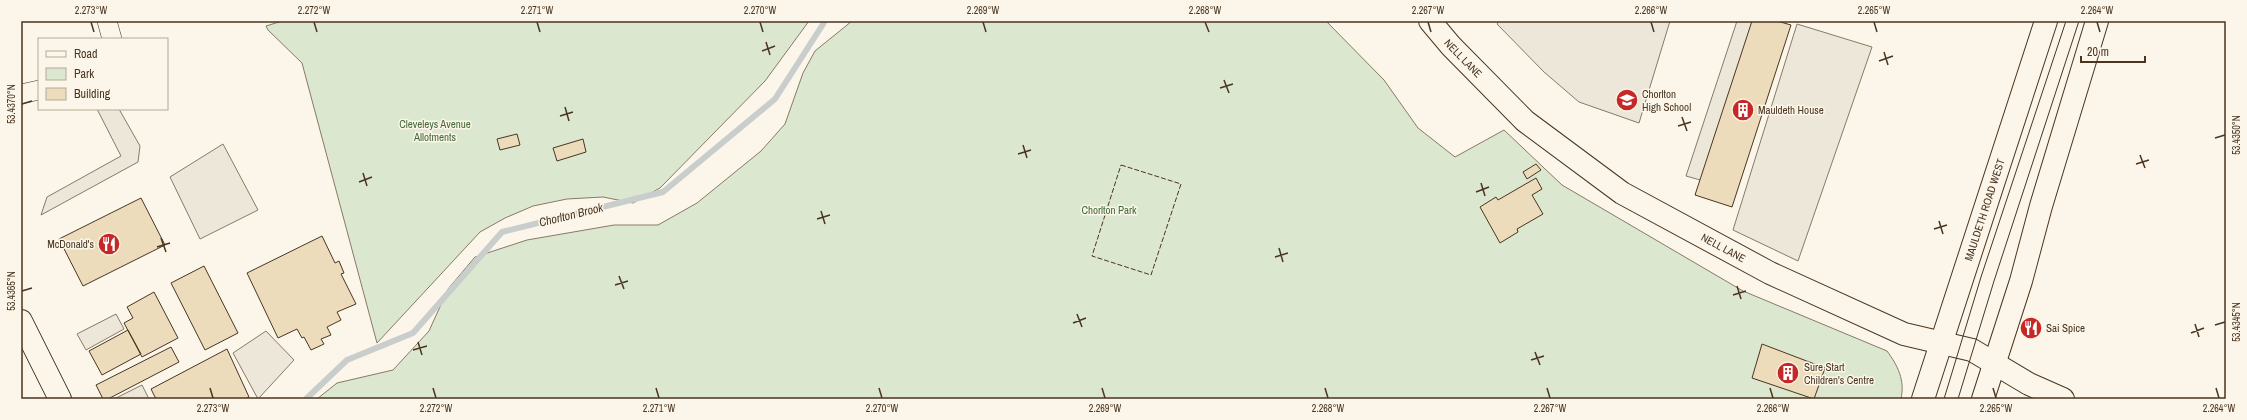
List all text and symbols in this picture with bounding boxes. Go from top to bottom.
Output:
text: 2.273°W [75,4,107,17]
text: 2.272°W [298,4,330,17]
text: 2.271°W [521,4,553,17]
text: 2.270°W [744,4,776,17]
text: 2.269°W [967,4,999,17]
text: 2.268°W [1189,4,1221,17]
text: 2.267°W [1412,4,1444,17]
text: 2.266°W [1635,4,1667,17]
text: 2.265°W [1858,4,1890,17]
text: 2.264°W [2081,4,2113,17]
street label: NELL LANE [1441,36,1485,80]
legend [38,38,168,110]
scale bar [2081,38,2145,64]
text: 20 m [2087,44,2109,60]
text: Road [74,46,98,62]
text: Park [74,66,94,82]
text: 53.4370°N [5,84,18,124]
text: Building [74,86,111,102]
school or university icon: Chorlton High School [1614,87,1640,113]
place label: Chorlton High School [1642,87,1691,114]
building icon: Mauldeth House [1730,97,1756,123]
place label: Mauldeth House [1758,103,1824,117]
text: 53.4350°N [2230,115,2243,155]
park label: Cleveleys Avenue Allotments [399,117,471,144]
street label: MAULDETH ROAD WEST [1961,156,2008,263]
water label: Chorlton Brook [537,199,606,231]
park label: Chorlton Park [1081,203,1137,217]
street label: NELL LANE [1699,230,1748,265]
restaurant icon: McDonald's [96,231,122,257]
place label: McDonald's [47,237,94,251]
text: 53.4365°N [5,271,18,311]
text: 53.4345°N [2230,302,2243,342]
restaurant icon: Sai Spice [2018,315,2044,341]
place label: Sai Spice [2046,321,2085,335]
building icon: Sure Start Children's Centre [1775,360,1801,386]
place label: Sure Start Children's Centre [1804,360,1874,387]
text: 2.273°W [197,402,229,415]
text: 2.272°W [420,402,452,415]
text: 2.271°W [643,402,675,415]
text: 2.270°W [866,402,898,415]
text: 2.269°W [1089,402,1121,415]
text: 2.268°W [1312,402,1344,415]
text: 2.267°W [1534,402,1566,415]
text: 2.266°W [1757,402,1789,415]
text: 2.265°W [1980,402,2012,415]
text: 2.264°W [2203,402,2235,415]

